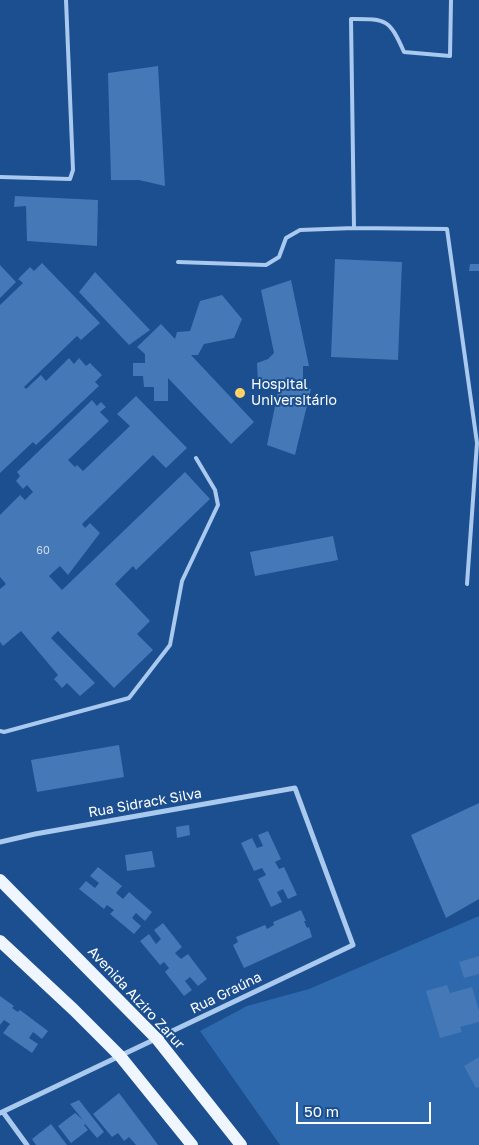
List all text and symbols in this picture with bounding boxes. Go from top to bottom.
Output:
place label: Hospital Universitário [251,377,337,410]
marker: Hospital Universitário [233,386,247,400]
house number: 60 [36,544,50,558]
street label: Rua Sidrack Silva [87,785,203,821]
street label: Avenida Alziro Zarur [84,943,188,1053]
street label: Rua Graúna [188,969,264,1017]
scale bar [299,1092,434,1124]
text: 50 m [304,1102,339,1120]

